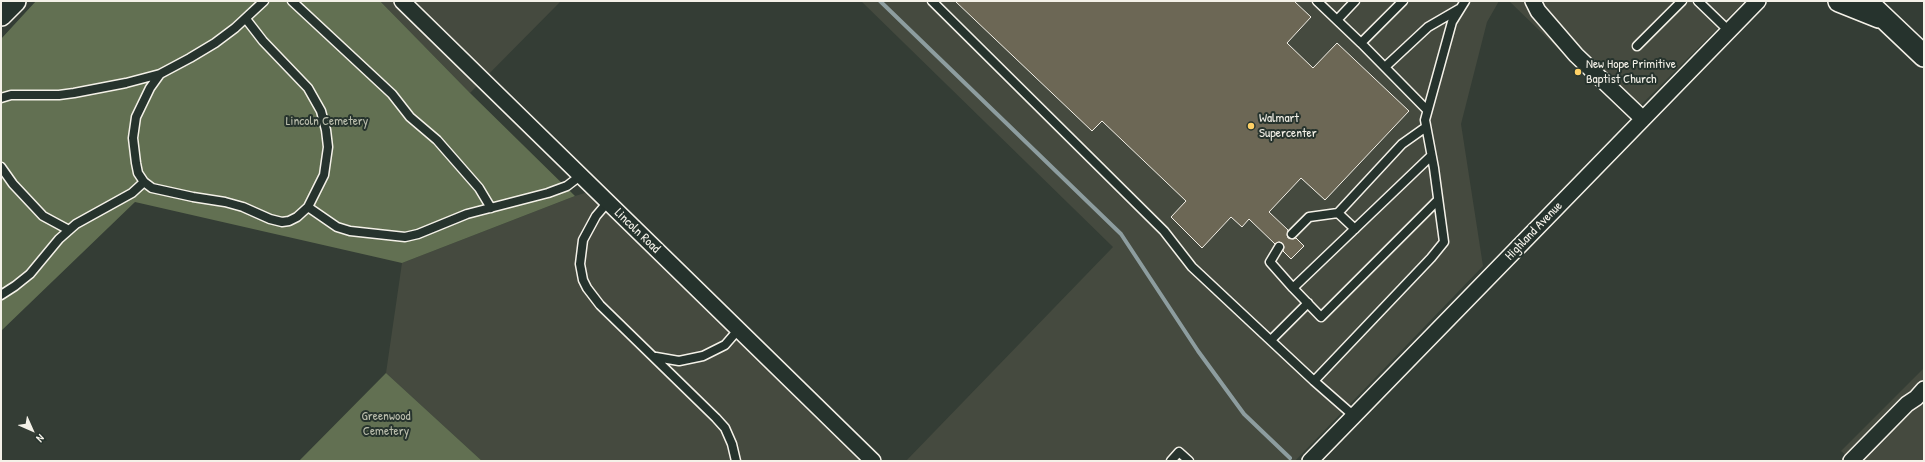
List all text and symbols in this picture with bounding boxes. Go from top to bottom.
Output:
place label: New Hope Primitive Baptist Church [1586,57,1676,88]
marker: New Hope Primitive Baptist Church [1573,67,1583,77]
place label: Walmart Supercenter [1259,111,1317,142]
park label: Lincoln Cemetery [286,114,368,130]
marker: Walmart Supercenter [1246,121,1256,131]
street label: Highland Avenue [1502,198,1566,264]
street label: Lincoln Road [611,205,663,257]
park label: Greenwood Cemetery [361,409,411,440]
north arrow [12,410,52,450]
text: N [33,431,48,446]

